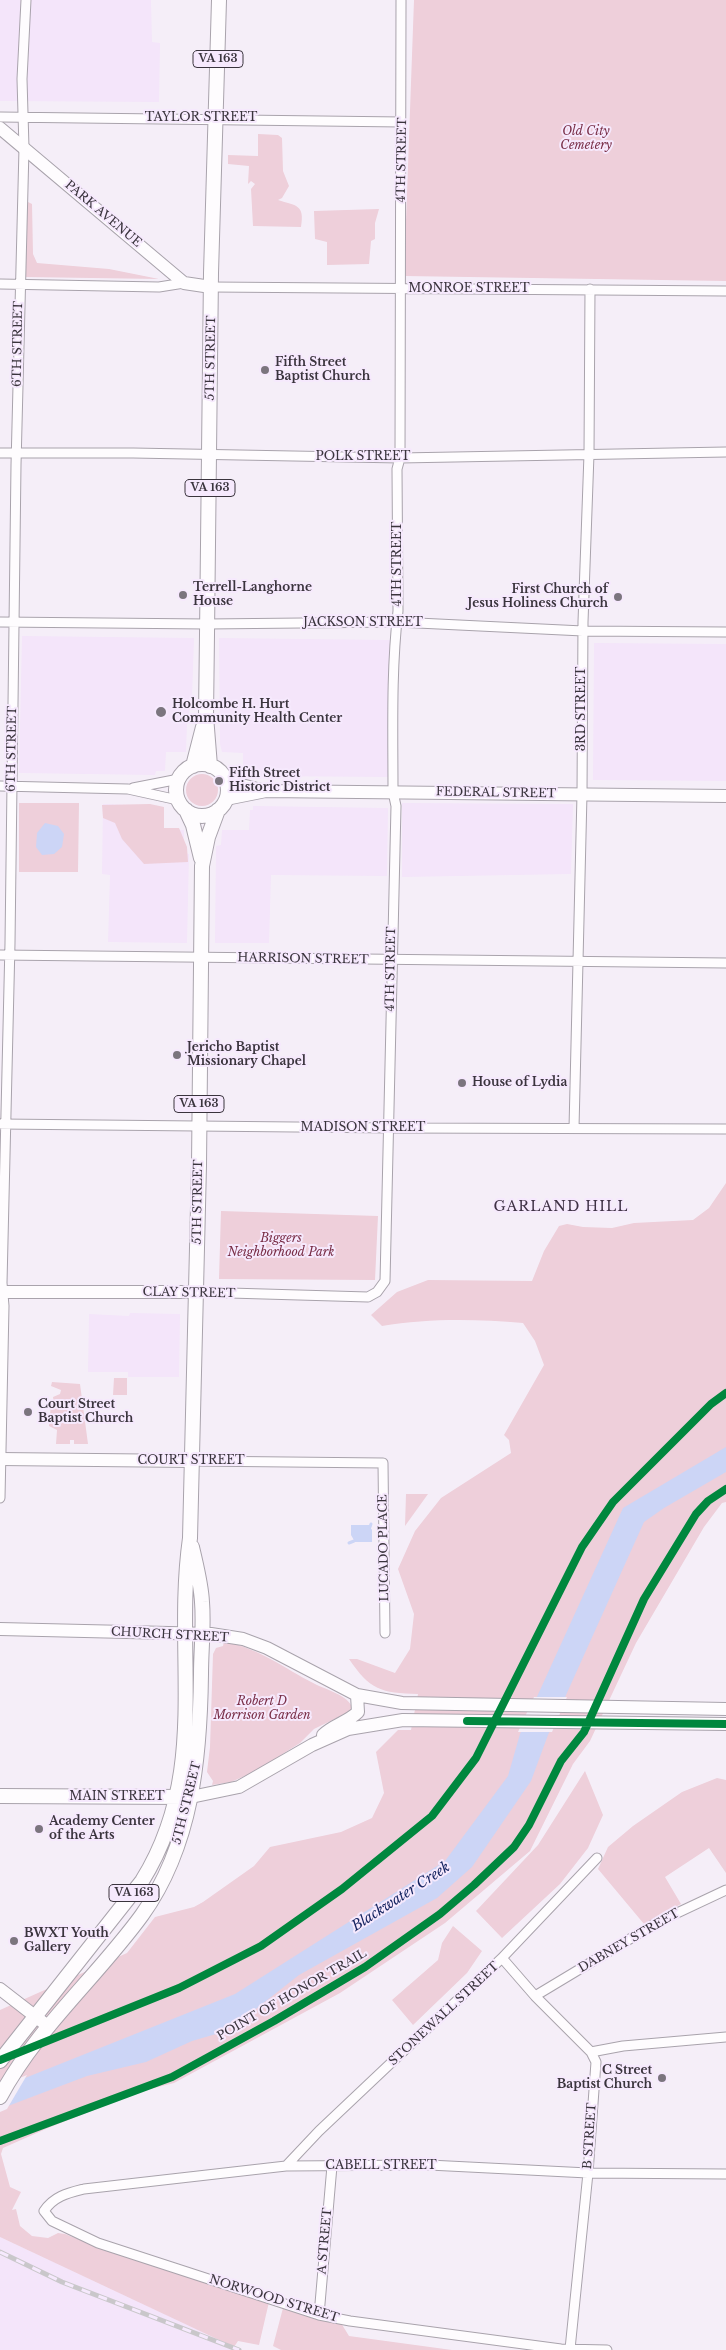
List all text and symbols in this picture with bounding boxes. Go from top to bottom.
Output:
road number: VA 163 [193,51,243,68]
street label: TAYLOR STREET [145,111,257,125]
street label: 4TH STREET [394,118,410,202]
park label: Old City Cemetery [560,125,612,153]
street label: PARK AVENUE [62,178,144,250]
street label: MONROE STREET [408,282,530,296]
street label: 6TH STREET [10,301,26,387]
street label: 5TH STREET [203,315,219,401]
place label: Fifth Street Baptist Church [275,356,370,384]
marker: Fifth Street Baptist Church [259,364,271,376]
street label: POLK STREET [316,450,410,464]
road number: VA 163 [185,479,235,496]
street label: 4TH STREET [391,522,405,606]
place label: Terrell-Langhorne House [193,581,312,609]
place label: First Church of Jesus Holiness Church [468,583,608,611]
marker: Terrell-Langhorne House [177,589,189,601]
marker: First Church of Jesus Holiness Church [612,591,624,603]
street label: JACKSON STREET [303,616,423,630]
street label: 3RD STREET [575,667,589,751]
place label: Holcombe H. Hurt Community Health Center [172,698,342,726]
marker: Holcombe H. Hurt Community Health Center [154,705,168,719]
street label: 6TH STREET [4,706,20,792]
place label: Fifth Street Historic District [229,767,330,795]
marker: Fifth Street Historic District [213,775,225,787]
street label: FEDERAL STREET [436,785,556,801]
street label: 4TH STREET [383,927,399,1011]
street label: HARRISON STREET [237,951,369,967]
place label: Jericho Baptist Missionary Chapel [187,1041,306,1069]
marker: Jericho Baptist Missionary Chapel [171,1049,183,1061]
place label: House of Lydia [472,1076,567,1090]
marker: House of Lydia [456,1077,468,1089]
road number: VA 163 [174,1096,224,1112]
street label: MADISON STREET [301,1121,425,1135]
street label: 5TH STREET [190,1159,206,1245]
district label: GARLAND HILL [492,1199,630,1215]
park label: Biggers Neighborhood Park [228,1232,334,1260]
street label: CLAY STREET [142,1285,236,1301]
place label: Court Street Baptist Church [38,1398,133,1426]
marker: Court Street Baptist Church [22,1406,34,1418]
street label: COURT STREET [137,1454,245,1468]
street label: LUCADO PLACE [376,1494,392,1602]
street label: CHURCH STREET [111,1625,229,1645]
park label: Robert D Morrison Garden [214,1695,310,1723]
street label: 5TH STREET [170,1760,204,1846]
street label: MAIN STREET [69,1790,165,1804]
place label: Academy Center of the Arts [49,1815,155,1843]
marker: Academy Center of the Arts [33,1823,45,1835]
water label: Blackwater Creek [349,1859,453,1935]
road number: VA 163 [109,1885,159,1902]
street label: DABNEY STREET [576,1906,682,1976]
place label: BWXT Youth Gallery [24,1927,109,1955]
marker: BWXT Youth Gallery [8,1935,20,1947]
street label: POINT OF HONOR TRAIL [215,1946,369,2044]
street label: STONEWALL STREET [386,1959,502,2069]
place label: C Street Baptist Church [557,2064,652,2092]
marker: C Street Baptist Church [656,2072,668,2084]
street label: B STREET [580,2102,600,2170]
street label: CABELL STREET [325,2159,437,2173]
street label: A STREET [315,2207,335,2275]
street label: NORWOOD STREET [207,2272,341,2326]

